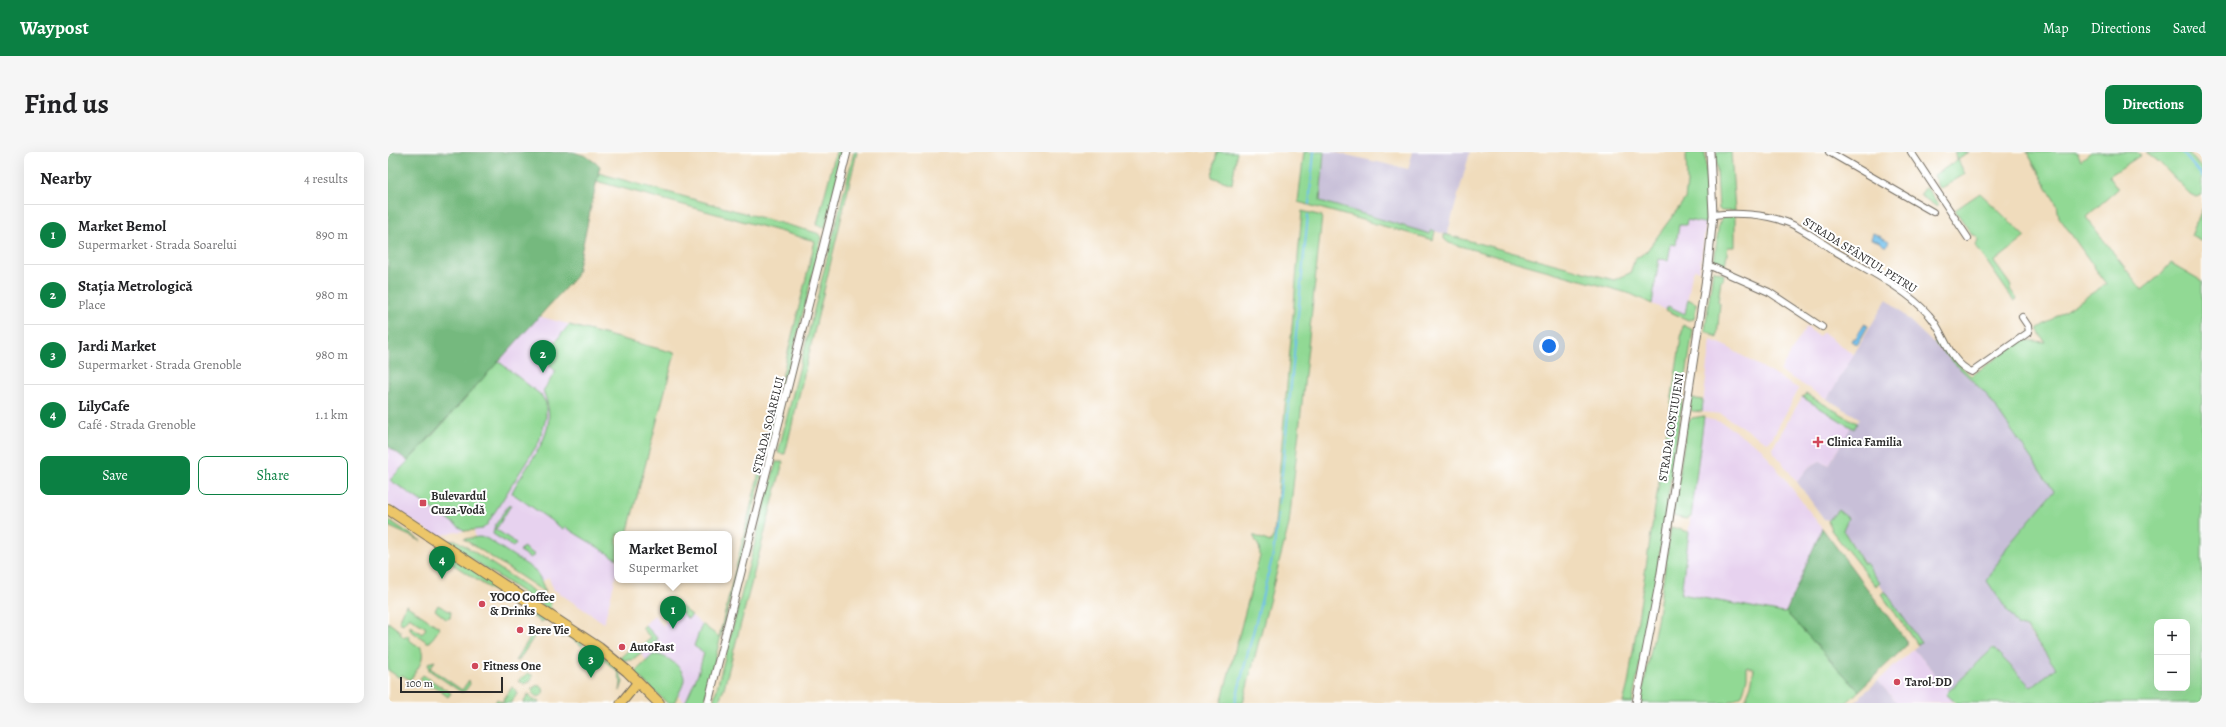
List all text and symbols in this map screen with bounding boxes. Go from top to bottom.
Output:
text: Waypost [20,15,89,41]
text: Map [2043,19,2069,38]
text: Directions [2091,19,2151,38]
text: Saved [2173,19,2206,38]
text: Find us [24,85,109,123]
button: Directions [2105,85,2202,124]
text: Nearby [40,167,91,190]
text: 4 results [304,170,348,187]
street label: STRADA SFÂNTUL PETRU [1800,213,1920,297]
text: Market Bemol [78,216,166,236]
text: 1 [51,226,55,243]
text: 890 m [315,226,348,243]
text: Supermarket · Strada Soarelui [78,236,237,253]
text: Stația Metrologică [78,276,193,296]
text: 2 [50,286,56,303]
text: 980 m [315,286,348,303]
text: Place [78,296,106,313]
text: Jardi Market [78,336,156,356]
your location [1539,336,1559,356]
pin: 2 [530,340,556,373]
text: 3 [50,346,56,363]
text: 980 m [315,346,348,363]
text: Supermarket · Strada Grenoble [78,356,241,373]
street label: STRADA COSTIUJENI [1655,371,1687,483]
street label: STRADA SOARELUI [748,375,788,475]
text: LilyCafe [78,396,130,416]
text: 4 [50,406,56,423]
text: 1.1 km [315,406,348,423]
text: Café · Strada Grenoble [78,416,196,433]
place label: Clinica Familia [1827,434,1902,450]
marker: Clinica Familia [1812,436,1824,448]
button: Save [40,456,190,495]
button: Share [198,456,348,495]
place label: Bulevardul Cuza-Vodă [431,488,487,518]
marker: Bulevardul Cuza-Vodă [418,498,428,508]
popup [614,531,732,583]
text: Market Bemol [629,539,717,559]
pin: 4 [429,546,455,579]
text: Supermarket [629,559,699,576]
place label: YOCO Coffee & Drinks [489,589,555,619]
pin: 1 [660,596,686,629]
marker: YOCO Coffee & Drinks [477,599,487,609]
map controls [2154,619,2190,691]
button: + [2154,619,2190,655]
place label: Bere Vie [528,622,570,638]
marker: Bere Vie [515,625,525,635]
place label: AutoFast [629,639,674,655]
marker: AutoFast [617,642,627,652]
pin: 3 [578,645,604,678]
button: − [2154,655,2190,691]
place label: Fitness One [483,658,542,674]
marker: Fitness One [470,661,480,671]
place label: Tarol-DD [1905,674,1952,690]
scale bar [400,675,503,694]
text: 100 m [406,676,433,691]
marker: Tarol-DD [1892,677,1902,687]

